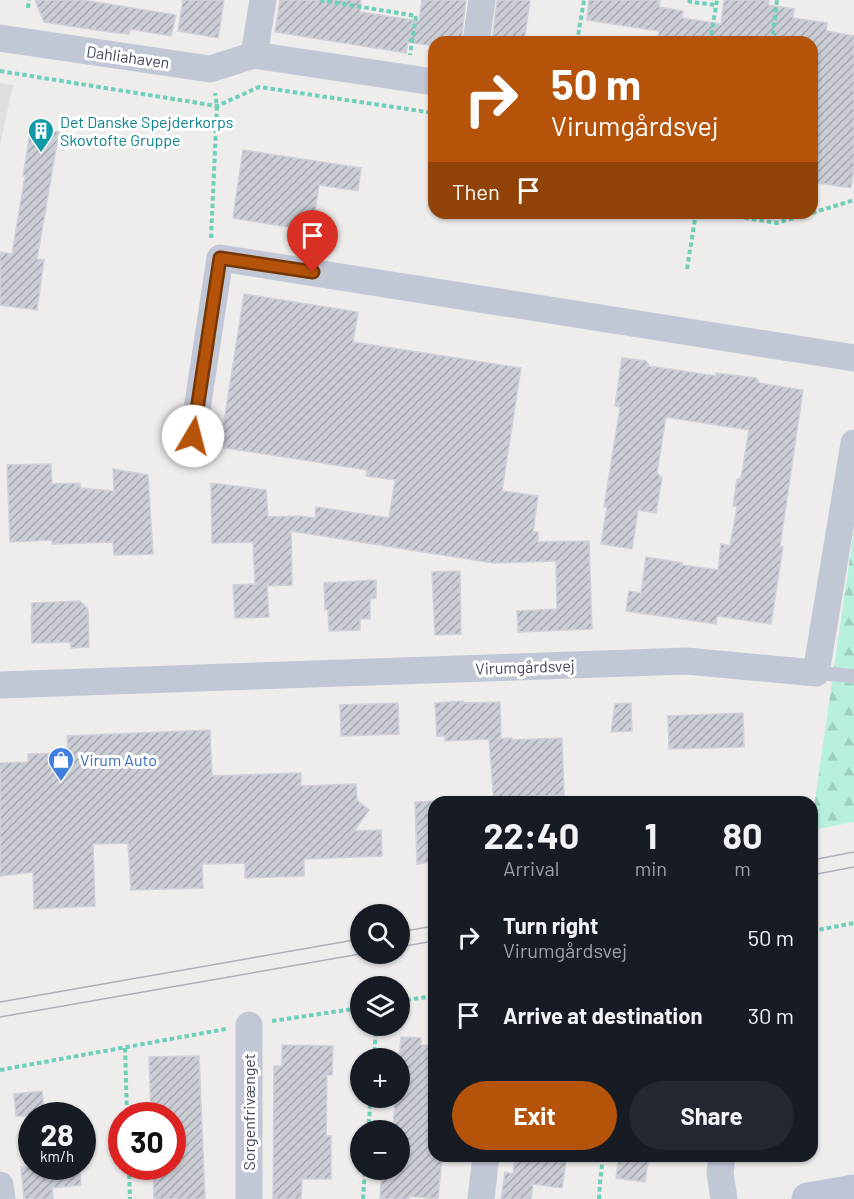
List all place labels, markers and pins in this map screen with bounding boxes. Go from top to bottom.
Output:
place label: Det Danske Spejderkorps Skovtofte Gruppe [60,112,233,149]
building icon: Det Danske Spejderkorps Skovtofte Gruppe [26,116,56,154]
pin [287,210,338,272]
shop icon: Virum Auto [46,745,76,783]
place label: Virum Auto [80,750,157,769]

